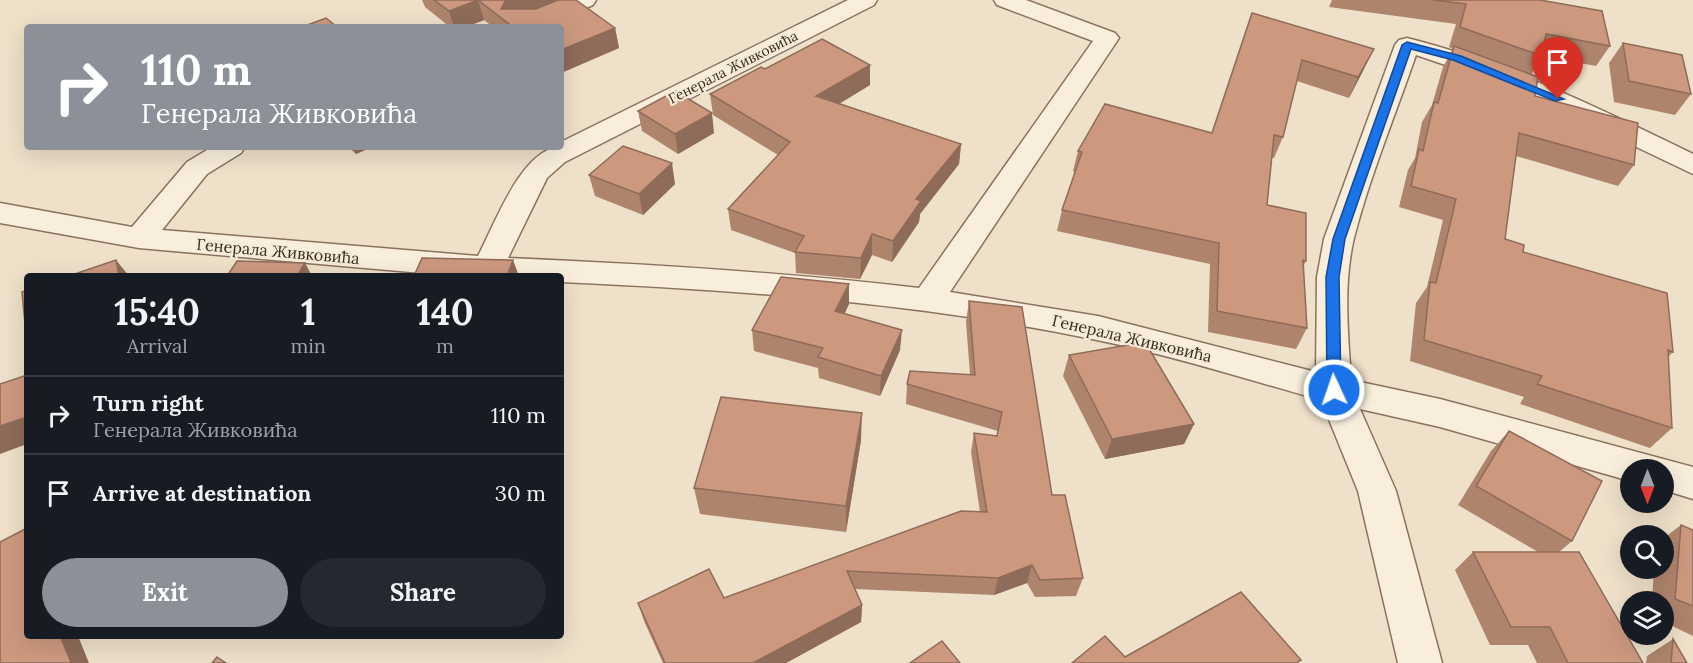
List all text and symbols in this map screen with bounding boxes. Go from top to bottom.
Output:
street label: Генерала Живковића [665,26,801,108]
pin [1532,37,1583,99]
text: 110 m [141,43,252,97]
icon: arrive [1541,46,1574,79]
icon: right [42,48,120,126]
text: Генерала Живковића [141,96,417,130]
street label: Генерала Живковића [196,234,360,268]
text: 15:40 [114,289,200,335]
text: 1 [301,289,316,335]
text: 140 [416,289,474,335]
street label: Генерала Живковића [1050,310,1214,366]
text: Arrival [127,333,188,358]
text: min [290,333,326,358]
text: m [436,333,454,358]
position arrow [1302,358,1366,422]
text: Turn right [93,389,204,417]
icon: right [42,399,75,432]
text: 110 m [491,401,546,429]
text: Генерала Живковића [93,417,298,442]
north arrow [1620,459,1674,513]
map controls [1620,459,1674,645]
icon: arrive [42,477,75,510]
text: Arrive at destination [93,479,311,507]
text: 30 m [495,479,546,507]
button: search [1620,525,1674,579]
button: Exit [42,558,288,627]
button: Share [300,558,546,627]
button: layers [1620,591,1674,645]

